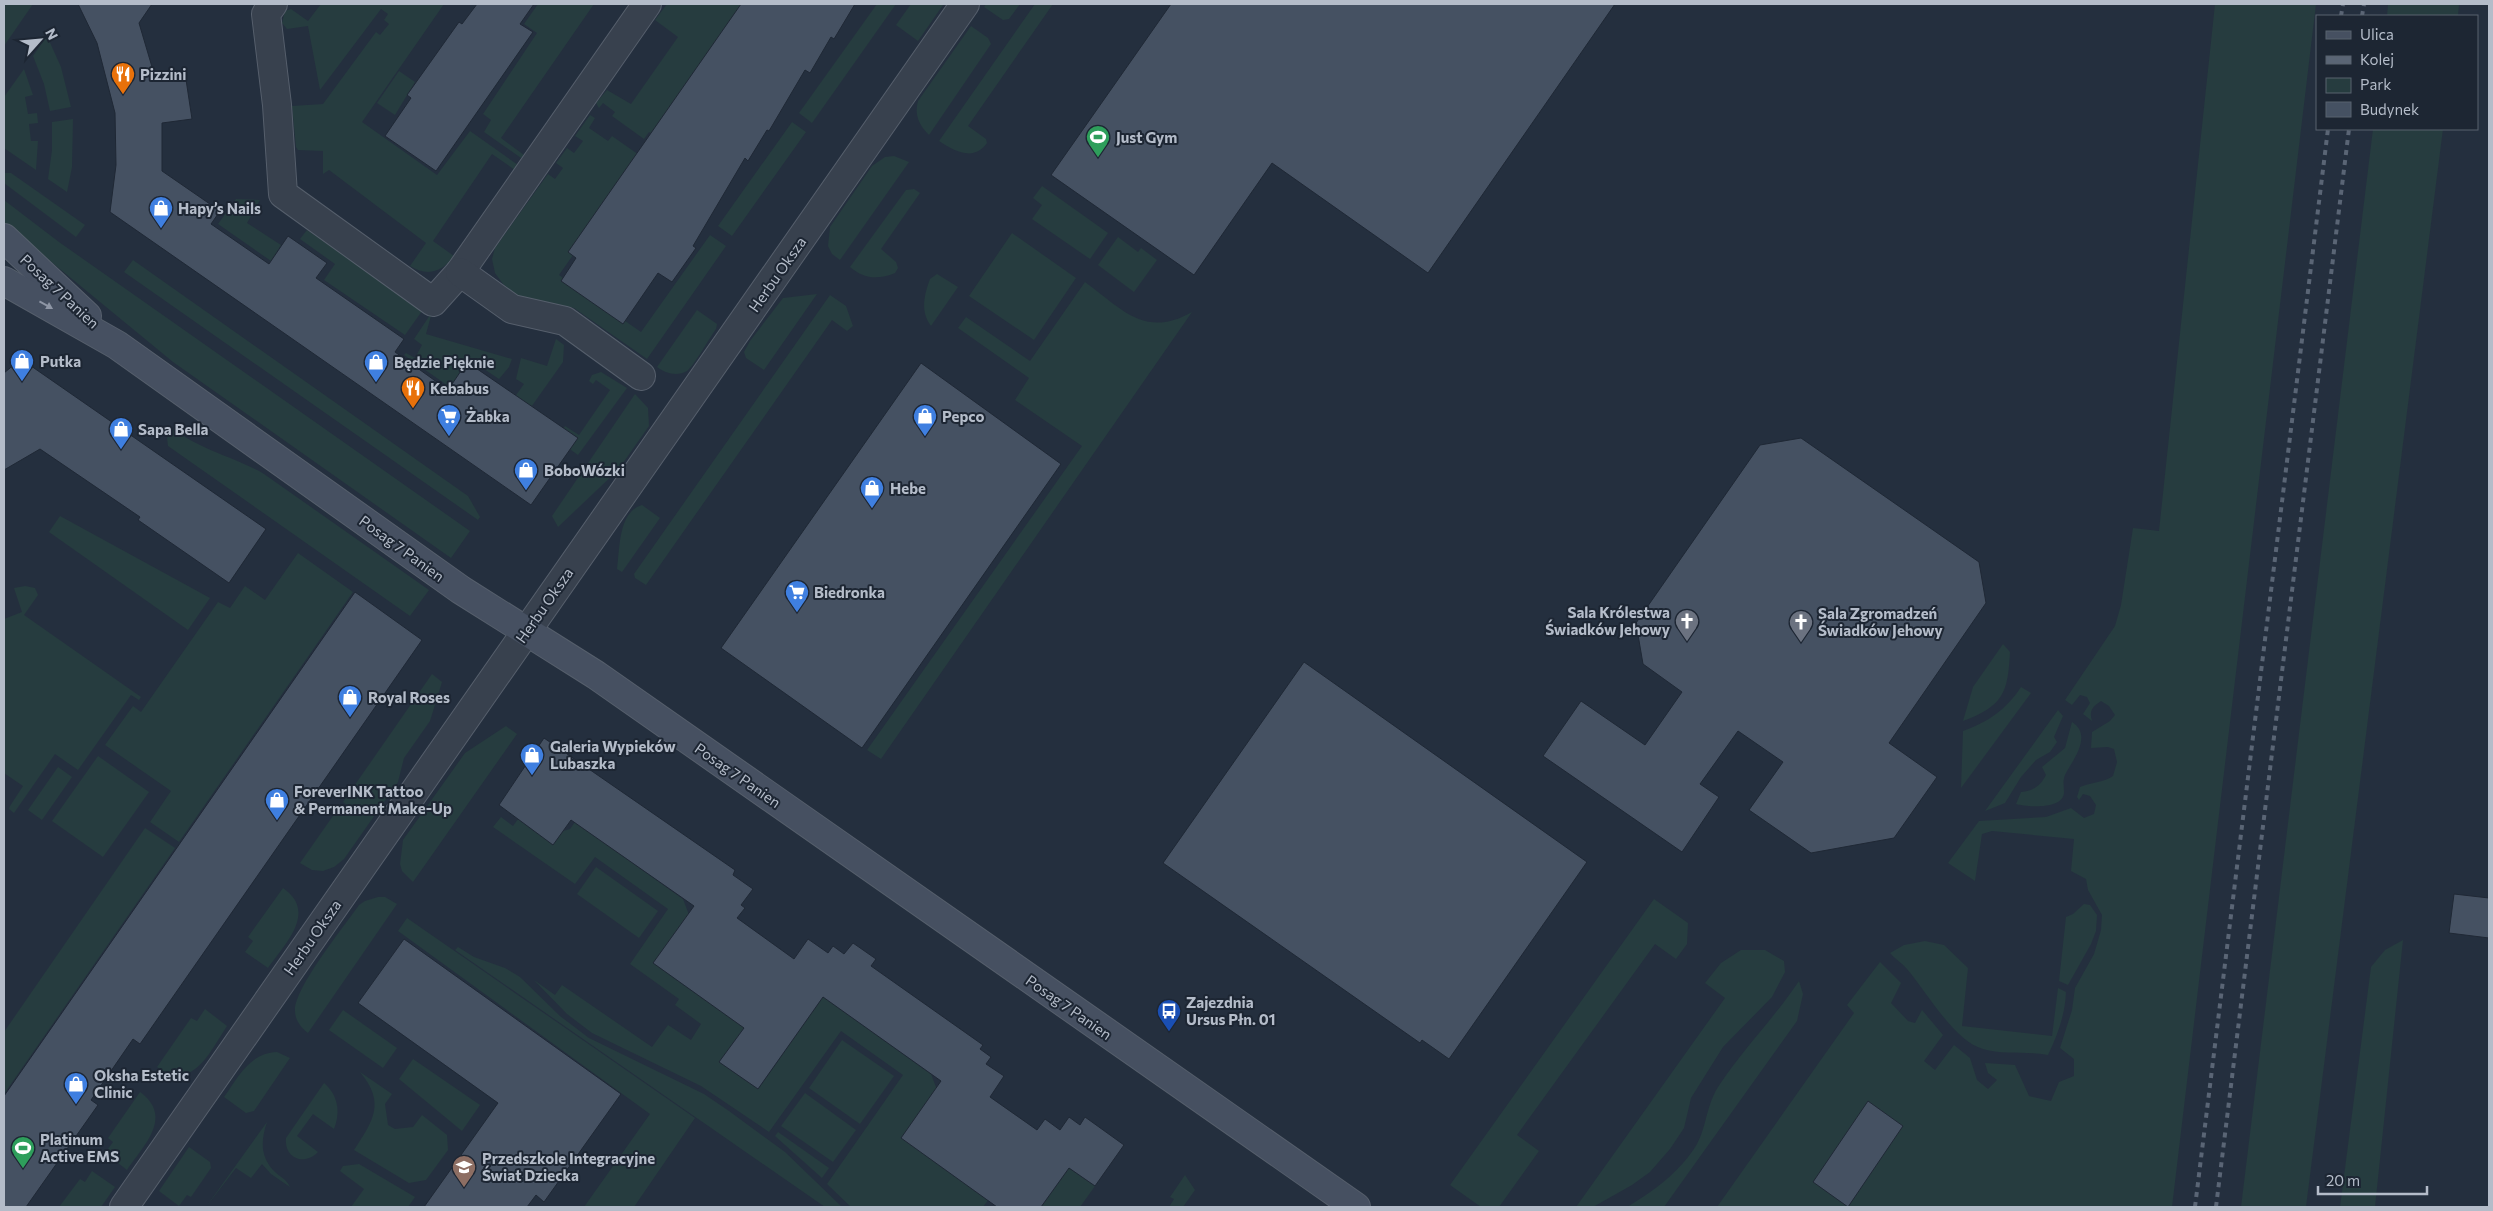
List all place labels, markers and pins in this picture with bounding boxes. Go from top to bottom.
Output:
restaurant icon: Pizzini [110,61,136,95]
place label: Pizzini [140,65,186,83]
sports icon: Just Gym [1085,124,1111,158]
place label: Just Gym [1116,128,1177,146]
shop icon: Hapy’s Nails [148,195,174,229]
place label: Hapy’s Nails [178,199,261,217]
shop icon: Putka [9,348,35,382]
shop icon: Będzie Pięknie [363,349,389,383]
place label: Putka [40,352,81,370]
place label: Będzie Pięknie [394,353,495,371]
restaurant icon: Kebabus [400,375,426,409]
place label: Kebabus [430,379,489,397]
supermarket icon: Żabka [436,403,462,437]
shop icon: Pepco [912,403,938,437]
place label: Żabka [466,407,510,425]
place label: Pepco [942,407,985,425]
shop icon: Sapa Bella [108,416,134,450]
place label: Sapa Bella [138,420,209,438]
shop icon: BoboWózki [513,457,539,491]
place label: BoboWózki [544,461,625,479]
shop icon: Hebe [859,475,885,509]
place label: Hebe [890,479,926,497]
supermarket icon: Biedronka [784,579,810,613]
place label: Biedronka [814,583,885,601]
place label: Sala Królestwa Świadków Jehowy [1545,603,1671,638]
place label: Sala Zgromadzeń Świadków Jehowy [1818,604,1944,639]
church icon: Sala Królestwa Świadków Jehowy [1674,608,1700,642]
church icon: Sala Zgromadzeń Świadków Jehowy [1788,609,1814,643]
shop icon: Royal Roses [337,684,363,718]
place label: Royal Roses [368,688,450,706]
place label: Galeria Wypieków Lubaszka [550,737,676,772]
shop icon: Galeria Wypieków Lubaszka [519,742,545,776]
place label: ForeverINK Tattoo & Permanent Make-Up [294,782,452,817]
shop icon: ForeverINK Tattoo & Permanent Make-Up [264,787,290,821]
place label: Zajezdnia Ursus Płn. 01 [1186,993,1276,1028]
bus stop icon: Zajezdnia Ursus Płn. 01 [1156,998,1182,1032]
place label: Oksha Estetic Clinic [94,1066,189,1101]
shop icon: Oksha Estetic Clinic [63,1071,89,1105]
place label: Platinum Active EMS [40,1130,119,1165]
sports icon: Platinum Active EMS [10,1135,36,1169]
place label: Przedszkole Integracyjne Świat Dziecka [482,1149,655,1184]
school or university icon: Przedszkole Integracyjne Świat Dziecka [451,1154,477,1188]

